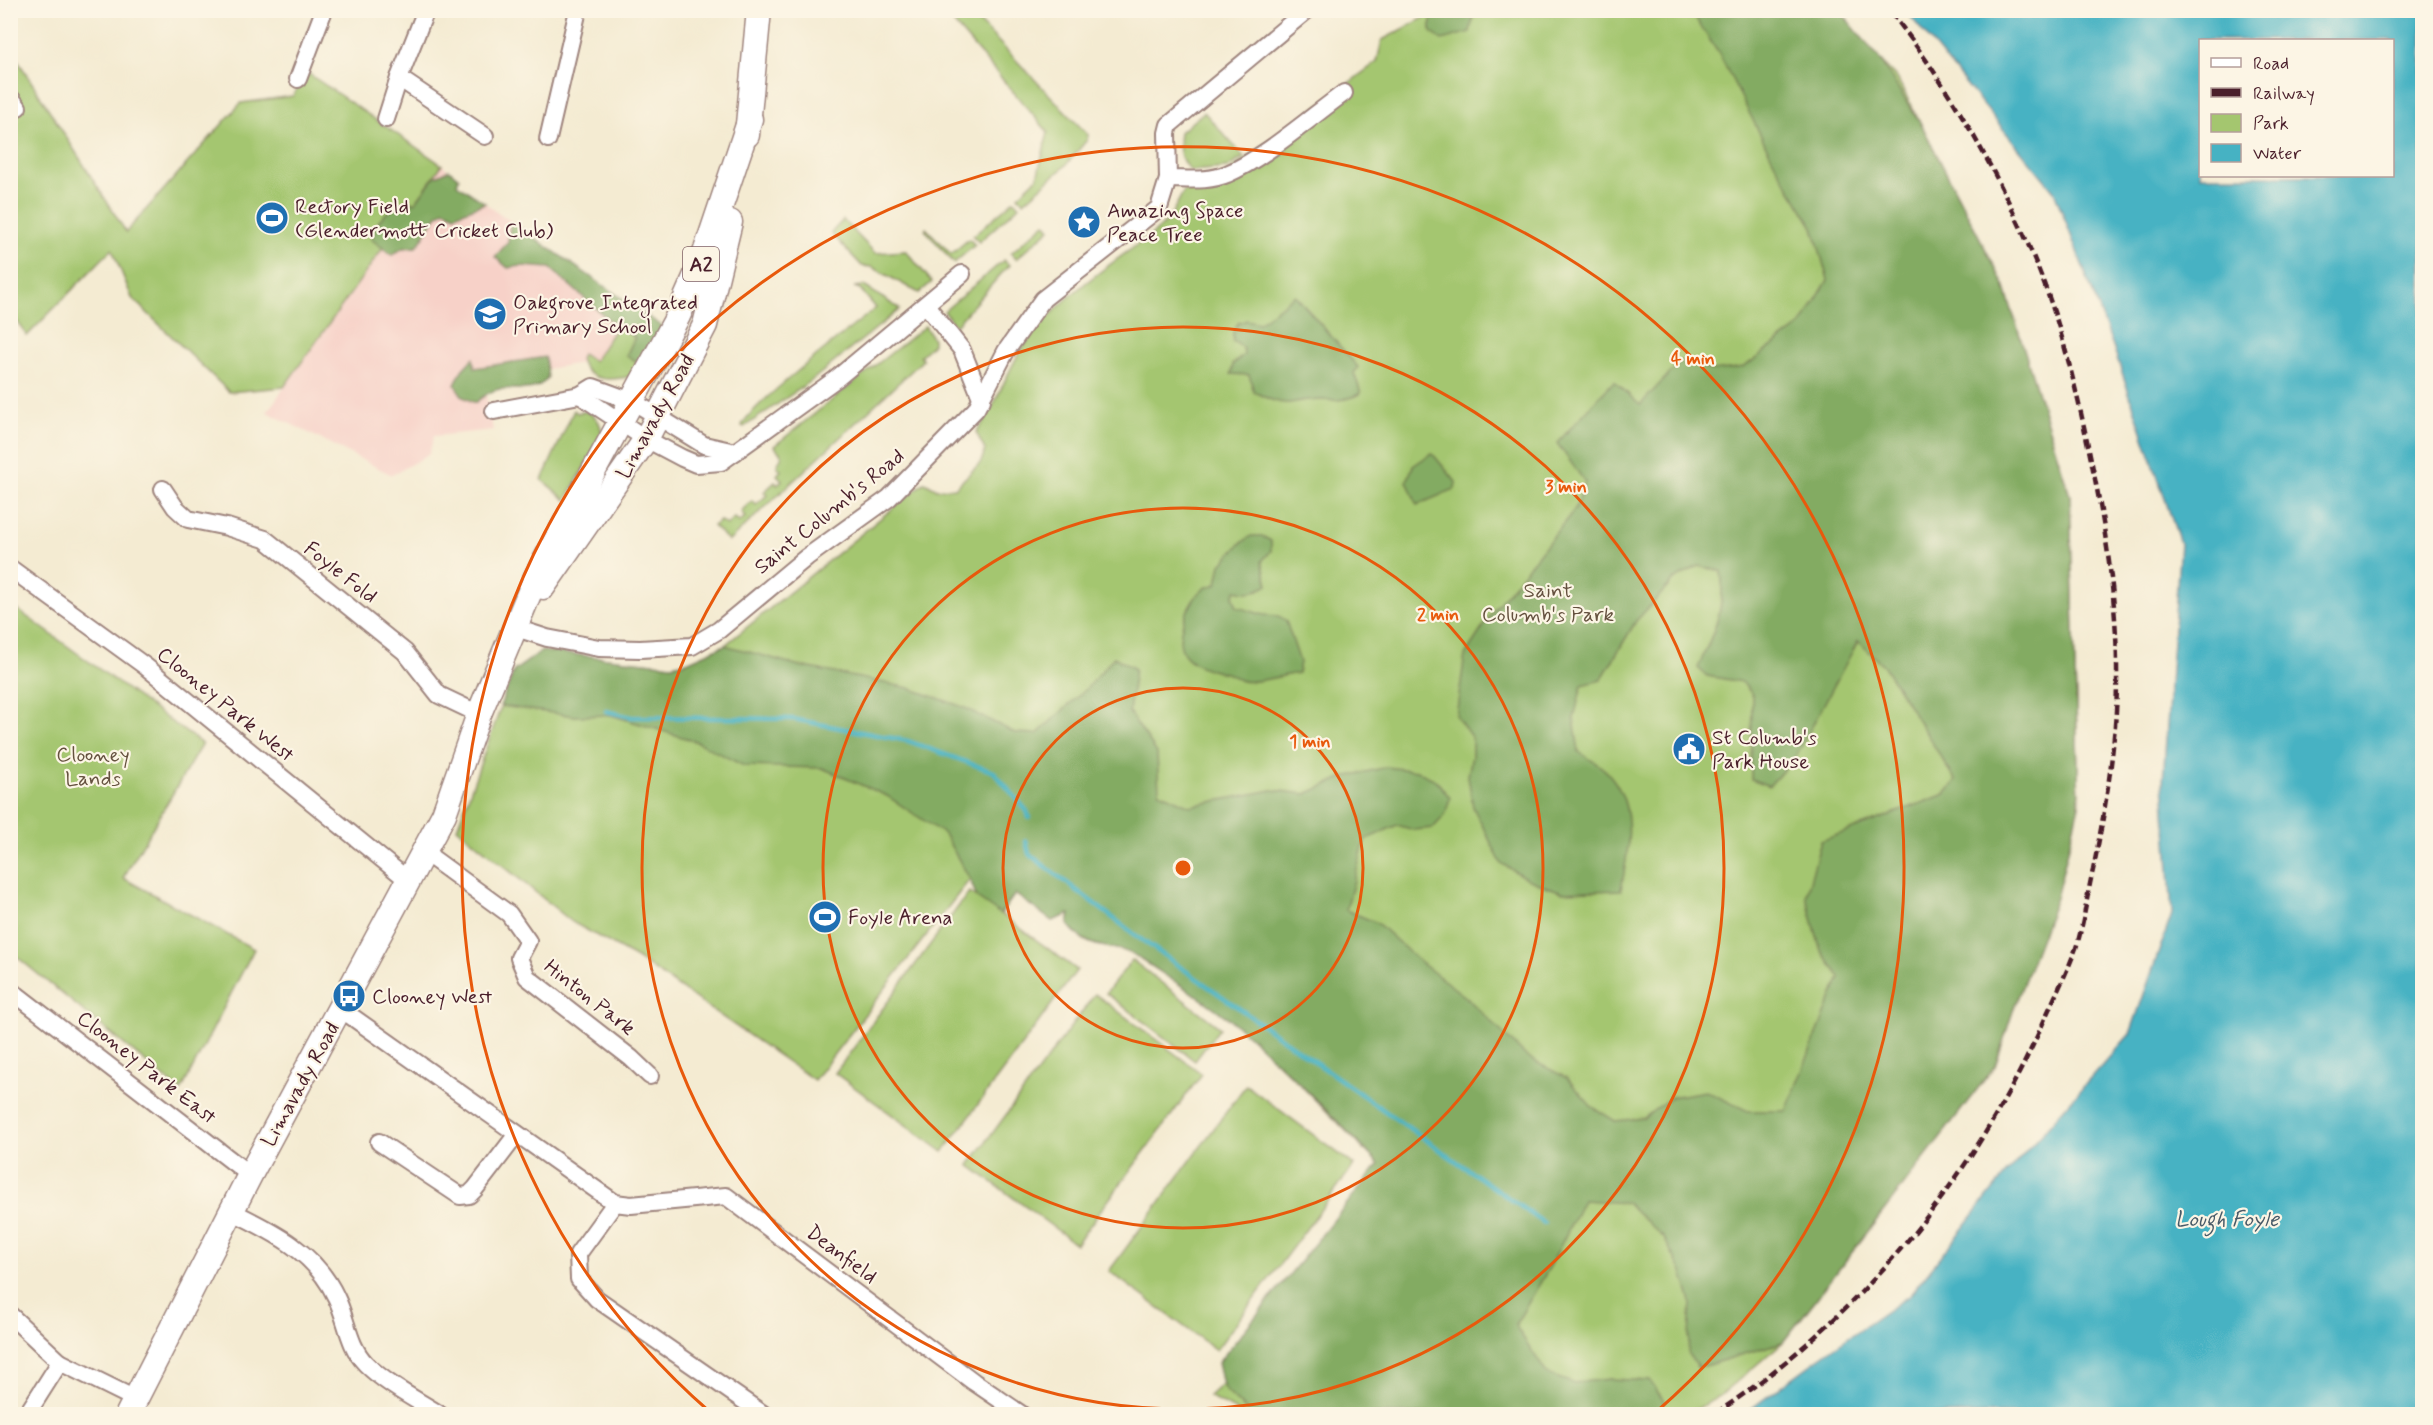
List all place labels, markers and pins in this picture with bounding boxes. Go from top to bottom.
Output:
place label: Rectory Field (Glendermott Cricket Club) [295,193,554,245]
place label: Amazing Space Peace Tree [1107,197,1244,249]
sports icon: Rectory Field (Glendermott Cricket Club) [254,200,290,236]
place icon: Amazing Space Peace Tree [1066,204,1102,240]
place label: Oakgrove Integrated Primary School [513,289,698,341]
school or university icon: Oakgrove Integrated Primary School [472,296,508,332]
place label: St Columb's Park House [1712,724,1817,776]
public building icon: St Columb's Park House [1671,731,1707,767]
centre of rings [1173,858,1193,878]
sports icon: Foyle Arena [807,899,843,935]
place label: Foyle Arena [848,904,953,932]
bus stop icon: Clooney West [331,978,367,1014]
place label: Clooney West [372,983,493,1011]

